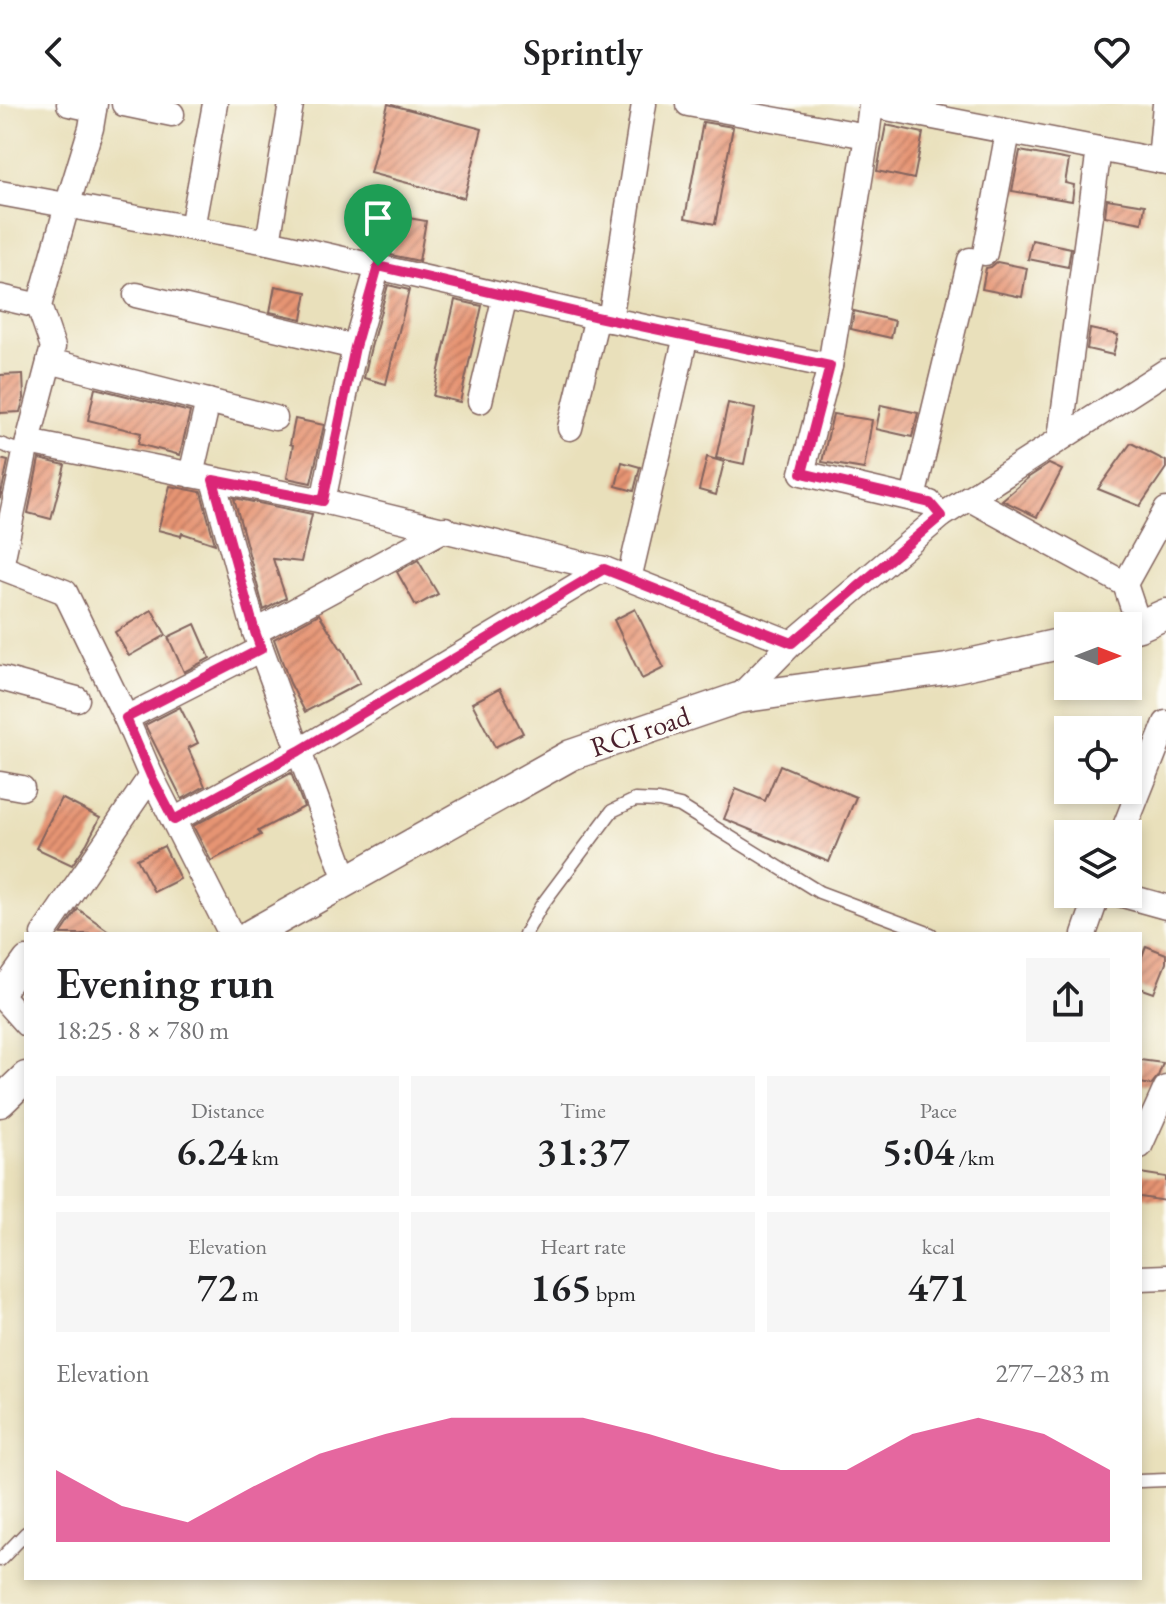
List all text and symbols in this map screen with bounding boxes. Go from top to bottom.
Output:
text: Sprintly [523,29,643,76]
icon: back [32,30,76,74]
icon: heart [1090,30,1134,74]
pin [344,184,412,266]
icon: arrive [356,196,400,240]
north arrow [1054,612,1142,700]
map controls [1054,612,1142,908]
street label: RCI road [585,697,695,765]
button: locate [1054,716,1142,804]
button: layers [1054,820,1142,908]
text: Evening run [56,954,275,1011]
button: share [1026,958,1110,1042]
text: 18:25 · 8 × 780 m [56,1013,229,1047]
text: Distance [191,1096,264,1125]
text: Time [560,1096,606,1125]
text: Pace [920,1096,957,1125]
text: 6.24 [176,1125,247,1177]
text: 31:37 [537,1125,629,1177]
text: 5:04 [882,1125,954,1177]
text: km [247,1143,279,1172]
text: /km [954,1143,995,1172]
text: Elevation [188,1232,267,1261]
text: Heart rate [540,1232,626,1261]
text: kcal [922,1232,955,1261]
text: 72 [196,1261,237,1313]
text: 165 [530,1261,592,1313]
text: 471 [908,1261,969,1313]
text: m [237,1279,259,1308]
text: bpm [592,1279,636,1308]
text: Elevation [56,1356,150,1390]
text: 277–283 m [995,1356,1110,1390]

